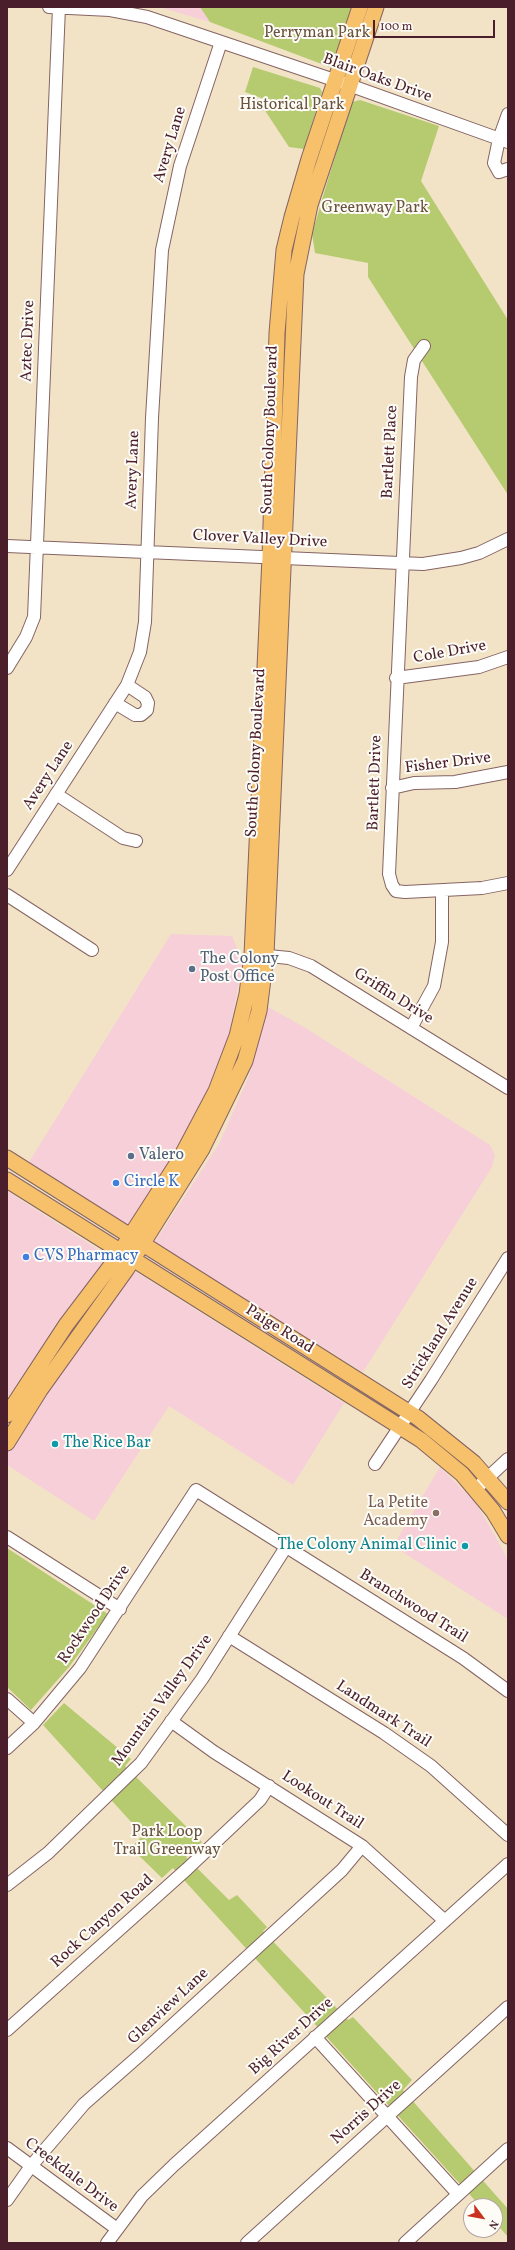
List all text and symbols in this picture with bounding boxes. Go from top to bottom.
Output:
scale bar [375,12,497,38]
text: 100 m [380,19,412,35]
park label: Perryman Park [264,24,370,44]
street label: Blair Oaks Drive [320,50,434,108]
park label: Historical Park [240,96,344,116]
street label: Avery Lane [150,105,192,185]
park label: Greenway Park [322,199,428,219]
street label: Aztec Drive [18,300,40,382]
street label: South Colony Boulevard [258,345,284,515]
street label: Bartlett Place [379,405,403,499]
street label: Avery Lane [123,430,145,510]
street label: Clover Valley Drive [192,527,328,553]
street label: Cole Drive [412,637,488,669]
street label: South Colony Boulevard [243,668,271,838]
street label: Bartlett Drive [365,735,387,831]
street label: Avery Lane [19,738,79,814]
street label: Fisher Drive [404,749,492,779]
place label: The Colony Post Office [200,950,279,988]
marker: The Colony Post Office [187,964,197,974]
street label: Griffin Drive [350,965,436,1029]
place label: Valero [139,1146,184,1166]
marker: Valero [126,1151,136,1161]
place label: Circle K [124,1173,179,1193]
marker: Circle K [111,1178,121,1188]
place label: CVS Pharmacy [34,1247,138,1267]
marker: CVS Pharmacy [21,1252,31,1262]
street label: Strickland Avenue [399,1275,483,1393]
street label: Paige Road [241,1301,317,1359]
place label: The Rice Bar [63,1434,151,1454]
marker: The Rice Bar [50,1439,60,1449]
place label: La Petite Academy [363,1494,428,1532]
marker: La Petite Academy [431,1508,441,1518]
place label: The Colony Animal Clinic [277,1536,457,1556]
marker: The Colony Animal Clinic [460,1541,470,1551]
street label: Rockwood Drive [55,1562,135,1668]
street label: Branchwood Trail [355,1566,471,1648]
street label: Mountain Valley Drive [109,1631,217,1771]
street label: Landmark Trail [332,1677,434,1753]
street label: Lookout Trail [278,1767,366,1835]
park label: Park Loop Trail Greenway [113,1823,221,1861]
street label: Rock Canyon Road [48,1871,158,1973]
street label: Glenview Lane [125,1965,213,2049]
street label: Big River Drive [246,1994,338,2080]
street label: Norris Drive [328,2077,406,2149]
street label: Creekdale Drive [20,2135,122,2217]
north arrow [463,2198,503,2238]
text: N [484,2217,501,2231]

